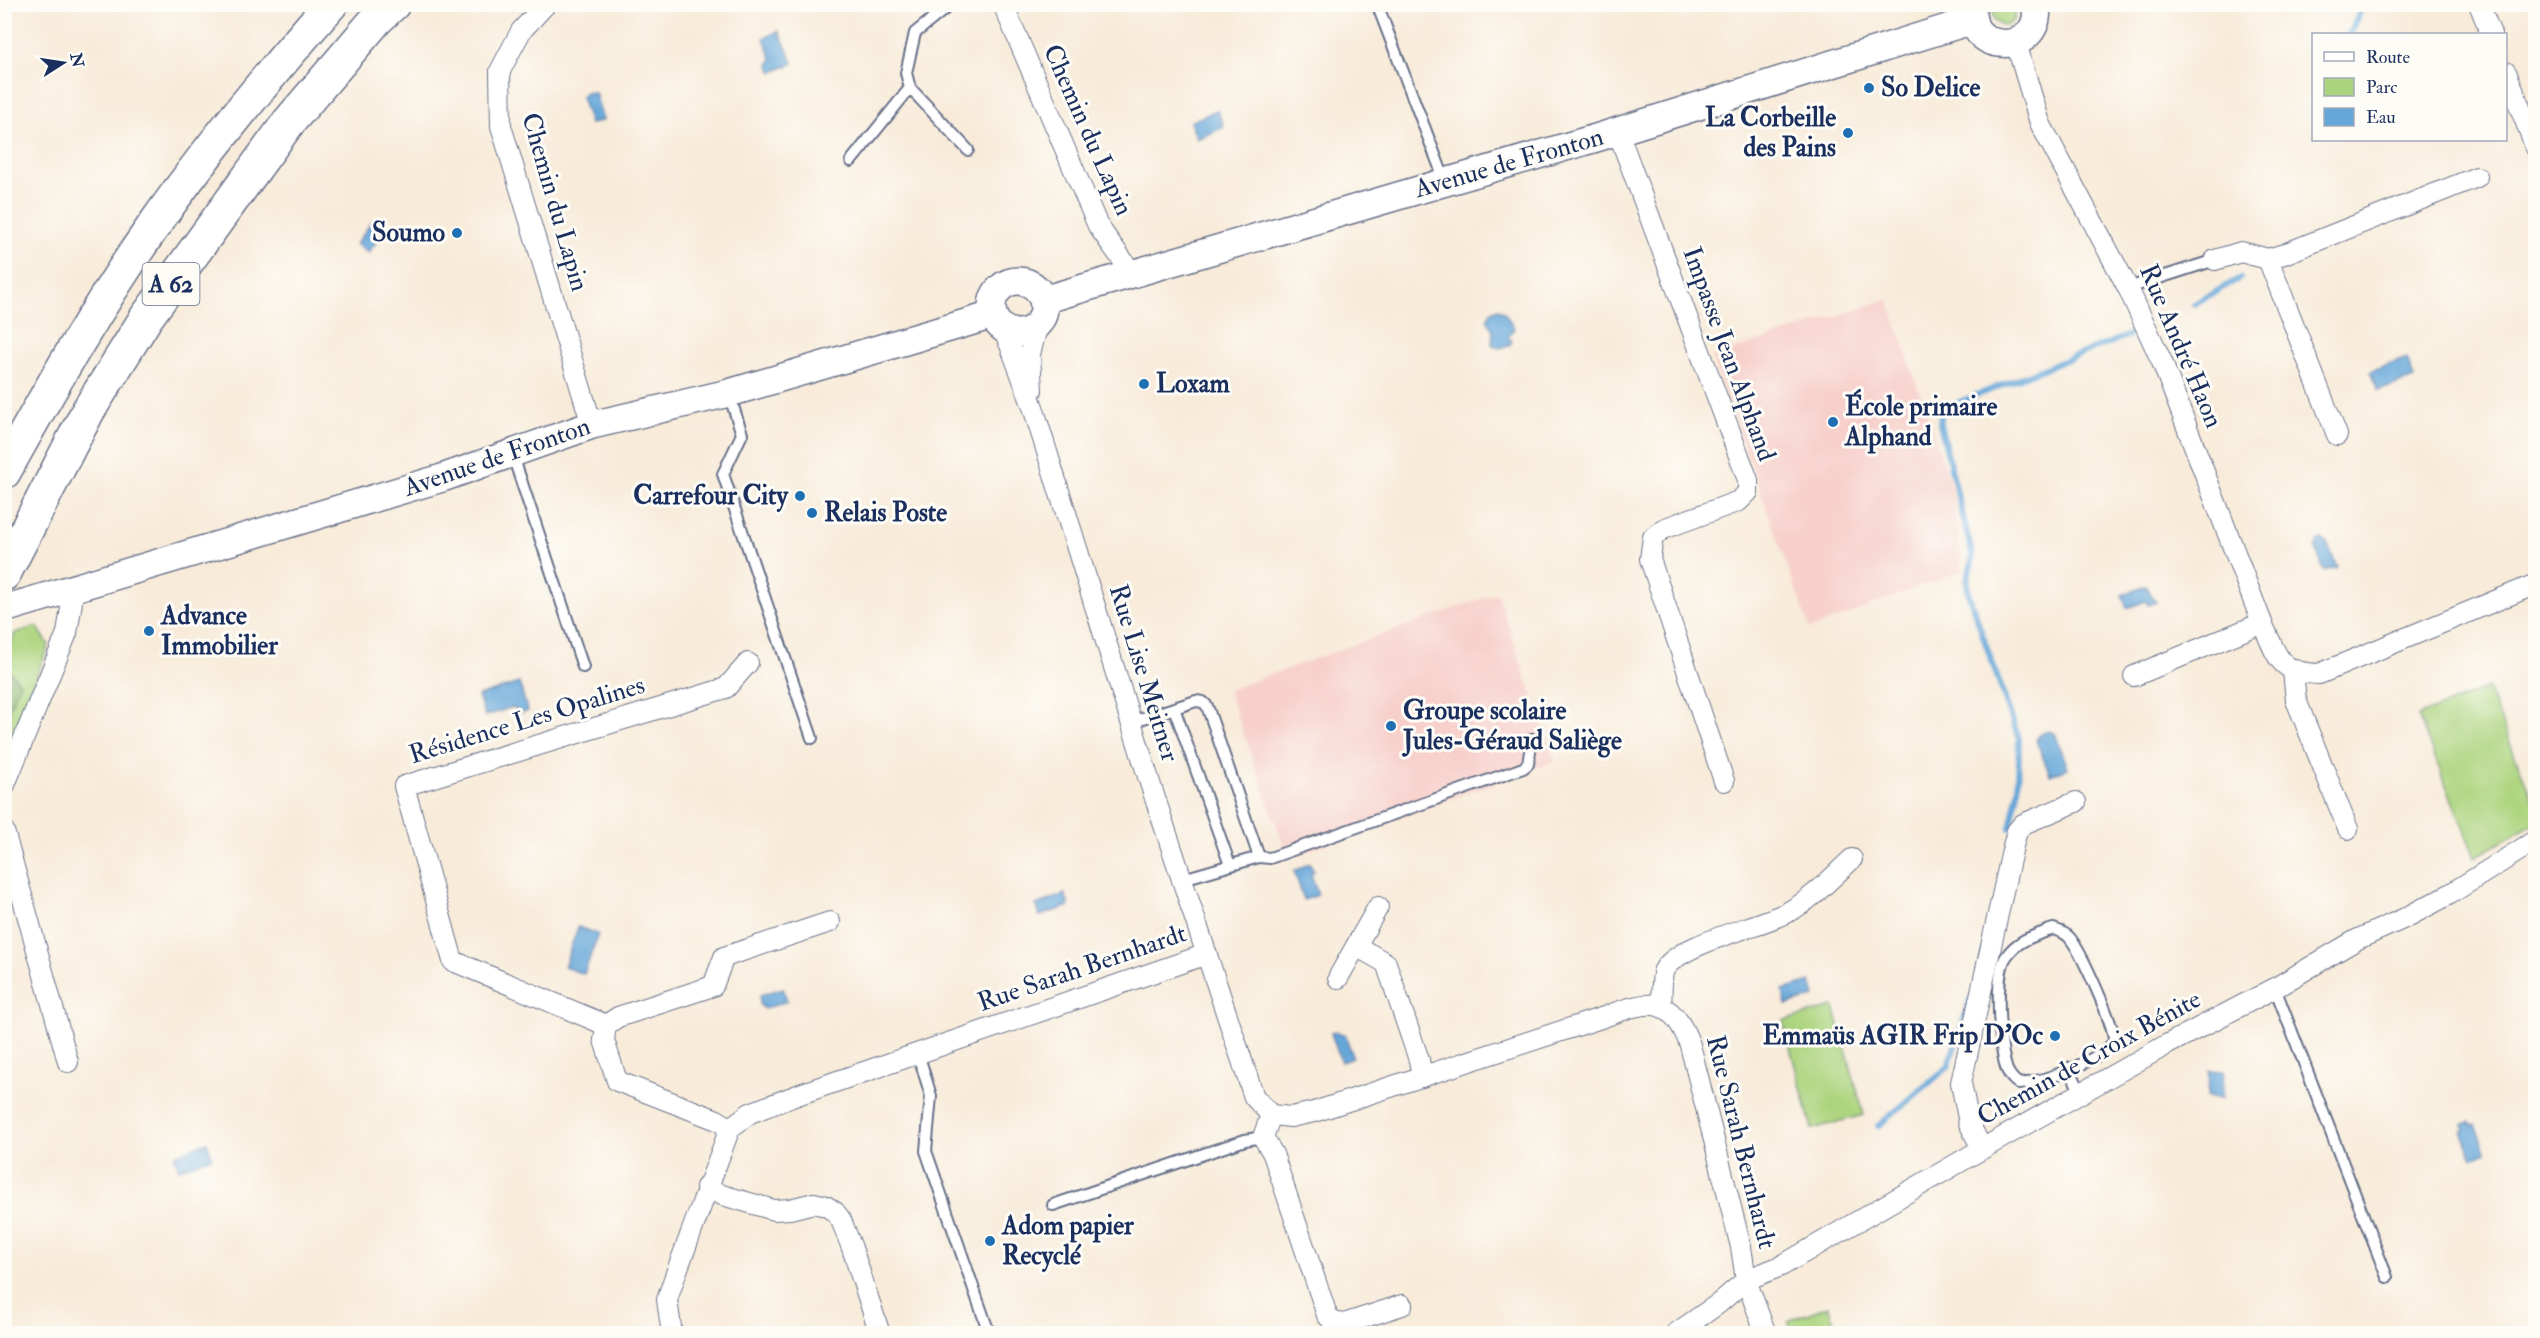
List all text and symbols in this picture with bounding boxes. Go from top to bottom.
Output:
north arrow [33,33,93,93]
legend [2312,33,2507,141]
street label: Chemin du Lapin [1035,39,1140,221]
text: Route [2366,46,2410,69]
text: N [65,50,88,70]
place label: So Delice [1881,72,1980,104]
text: Parc [2366,76,2397,99]
marker: So Delice [1862,81,1876,95]
place label: La Corbeille des Pains [1705,102,1836,164]
text: Eau [2366,106,2396,129]
street label: Chemin du Lapin [513,109,596,295]
street label: Avenue de Fronton [1410,121,1607,206]
marker: La Corbeille des Pains [1841,126,1855,140]
place label: Soumo [372,217,445,249]
marker: Soumo [450,226,464,240]
street label: Impasse Jean Alphand [1674,242,1783,466]
street label: Rue André Haon [2132,259,2230,433]
road number: A 62 [142,263,200,305]
place label: Loxam [1156,368,1230,400]
marker: Loxam [1137,377,1151,391]
place label: École primaire Alphand [1844,388,1997,454]
street label: Avenue de Fronton [399,410,594,504]
marker: École primaire Alphand [1826,415,1840,429]
place label: Carrefour City [633,480,790,513]
marker: Carrefour City [793,489,807,503]
place label: Relais Poste [824,497,947,529]
marker: Relais Poste [805,506,819,520]
street label: Rue Lise Meitner [1102,580,1186,766]
place label: Advance Immobilier [160,600,278,662]
marker: Advance Immobilier [142,624,156,638]
street label: Résidence Les Opalines [405,669,649,772]
place label: Groupe scolaire Jules-Géraud Saliège [1401,695,1622,758]
marker: Groupe scolaire Jules-Géraud Saliège [1384,719,1398,733]
street label: Rue Sarah Bernhardt [973,917,1191,1019]
street label: Chemin de Croix Bénite [1972,983,2207,1133]
place label: Emmaüs AGIR Frip D'Oc [1763,1020,2044,1053]
marker: Emmaüs AGIR Frip D'Oc [2048,1029,2062,1043]
street label: Rue Sarah Bernhardt [1699,1032,1783,1252]
place label: Adom papier Recyclé [1001,1210,1134,1273]
marker: Adom papier Recyclé [983,1234,997,1248]

